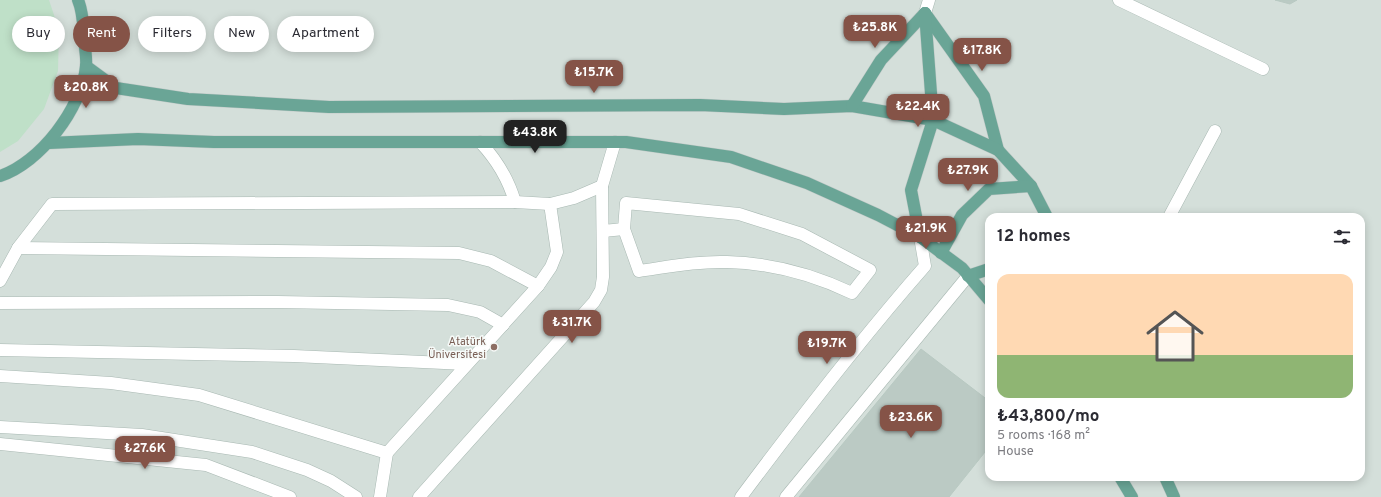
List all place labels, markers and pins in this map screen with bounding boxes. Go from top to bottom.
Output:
pin: ₺25.8K [842,15,908,49]
pin: ₺17.8K [949,38,1015,72]
pin: ₺15.7K [561,60,627,94]
pin: ₺20.8K [53,75,119,109]
pin: ₺22.4K [885,94,951,128]
pin: ₺43.8K [502,120,568,154]
pin: ₺27.9K [935,158,1001,192]
pin: ₺21.9K [893,216,959,250]
pin: ₺31.7K [539,310,605,344]
pin: ₺19.7K [794,331,860,365]
place label: Atatürk Üniversitesi [428,335,486,362]
marker: Atatürk Üniversitesi [489,342,499,352]
pin: ₺23.6K [878,405,944,439]
pin: ₺27.6K [112,436,178,470]

